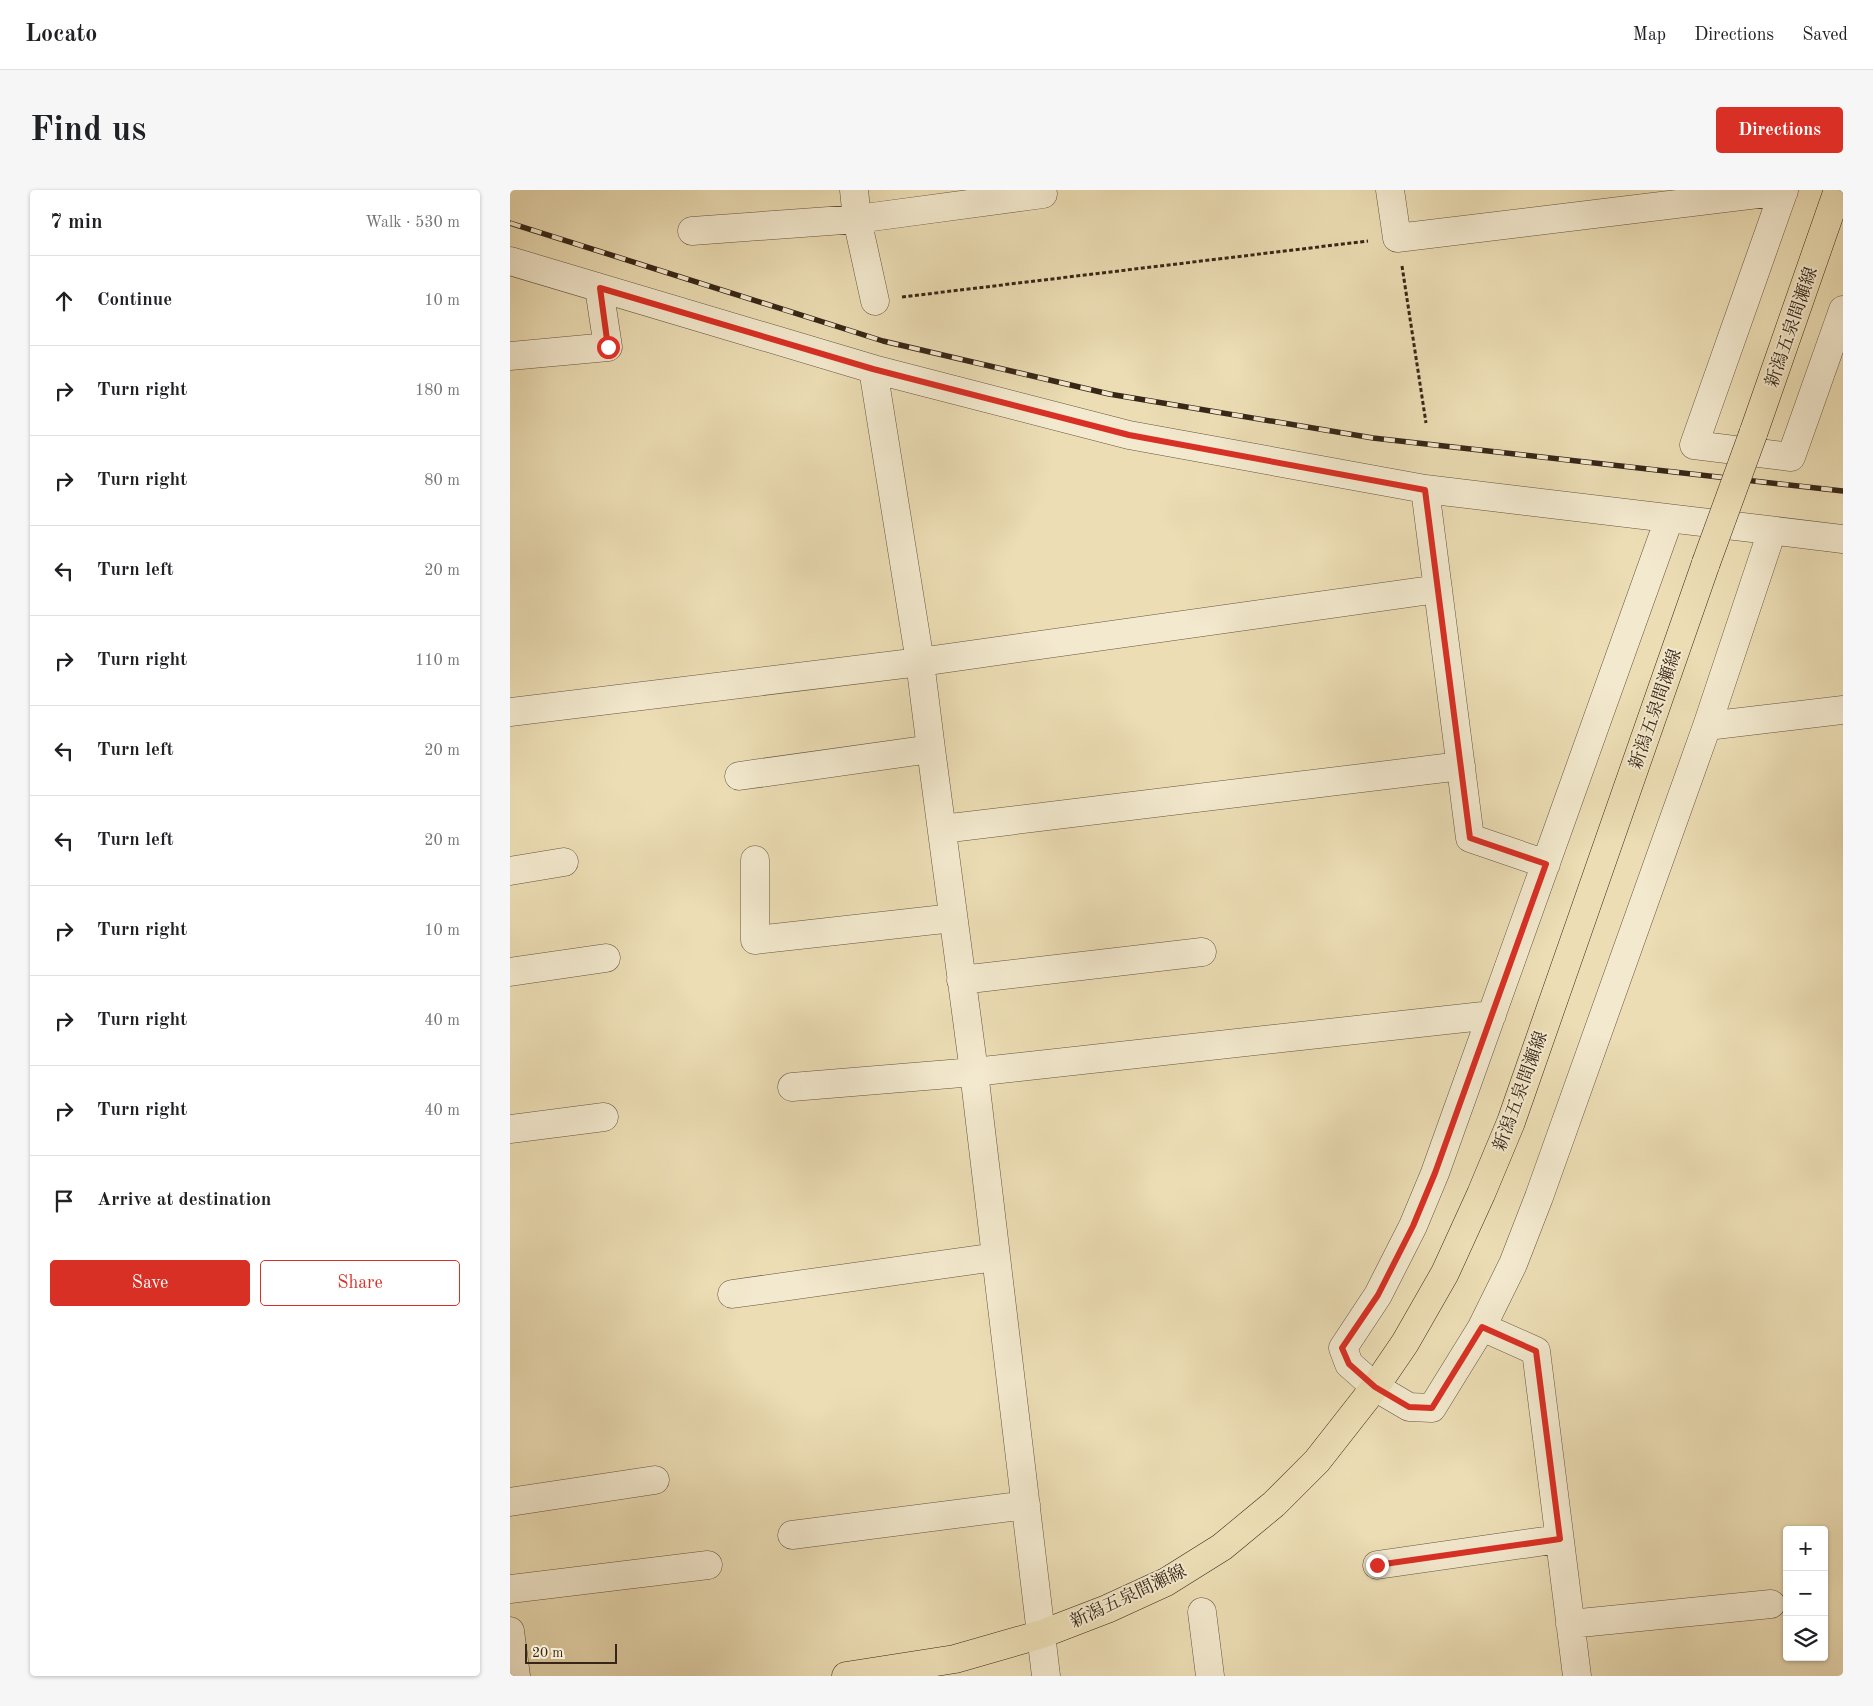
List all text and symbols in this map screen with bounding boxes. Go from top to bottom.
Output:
text: Locato [25,23,97,47]
text: Map [1633,26,1666,44]
text: Directions [1694,26,1774,44]
text: Saved [1802,26,1848,44]
button: Directions [1716,107,1843,153]
text: Find us [30,113,146,148]
text: 7 min [50,212,103,233]
text: Walk · 530 m [365,215,460,231]
street label: 新潟五泉間瀬線 [1761,264,1821,390]
icon: ahead [50,287,78,315]
text: Continue [97,291,172,310]
text: 10 m [424,293,460,309]
route start [597,336,620,359]
icon: right [50,377,78,405]
text: Turn right [97,381,187,400]
text: 180 m [415,383,460,399]
icon: right [50,467,78,495]
text: Turn right [97,471,187,490]
text: 80 m [424,473,460,489]
icon: left [50,557,78,585]
text: Turn left [97,561,174,580]
text: 20 m [424,563,460,579]
street label: 新潟五泉間瀬線 [1625,646,1685,772]
icon: right [50,647,78,675]
text: Turn right [97,651,187,670]
text: 110 m [415,653,460,669]
icon: left [50,737,78,765]
text: Turn left [97,741,174,760]
text: 20 m [424,743,460,759]
icon: left [50,827,78,855]
text: Turn left [97,831,174,850]
text: 20 m [424,833,460,849]
icon: right [50,917,78,945]
text: Turn right [97,921,187,940]
text: 10 m [424,923,460,939]
icon: right [50,1007,78,1035]
text: Turn right [97,1011,187,1030]
text: 40 m [424,1013,460,1029]
street label: 新潟五泉間瀬線 [1489,1028,1551,1154]
icon: right [50,1097,78,1125]
text: Turn right [97,1101,187,1120]
text: 40 m [424,1103,460,1119]
icon: arrive [50,1187,78,1215]
text: Arrive at destination [97,1191,271,1210]
button: Save [50,1260,250,1306]
button: Share [260,1260,460,1306]
map controls [1783,1526,1828,1661]
button: + [1783,1526,1828,1571]
route end [1366,1554,1389,1577]
street label: 新潟五泉間瀬線 [1067,1560,1189,1632]
button: − [1783,1571,1828,1616]
button: layers [1783,1616,1828,1661]
scale bar [525,1641,618,1664]
text: 20 m [532,1646,563,1660]

